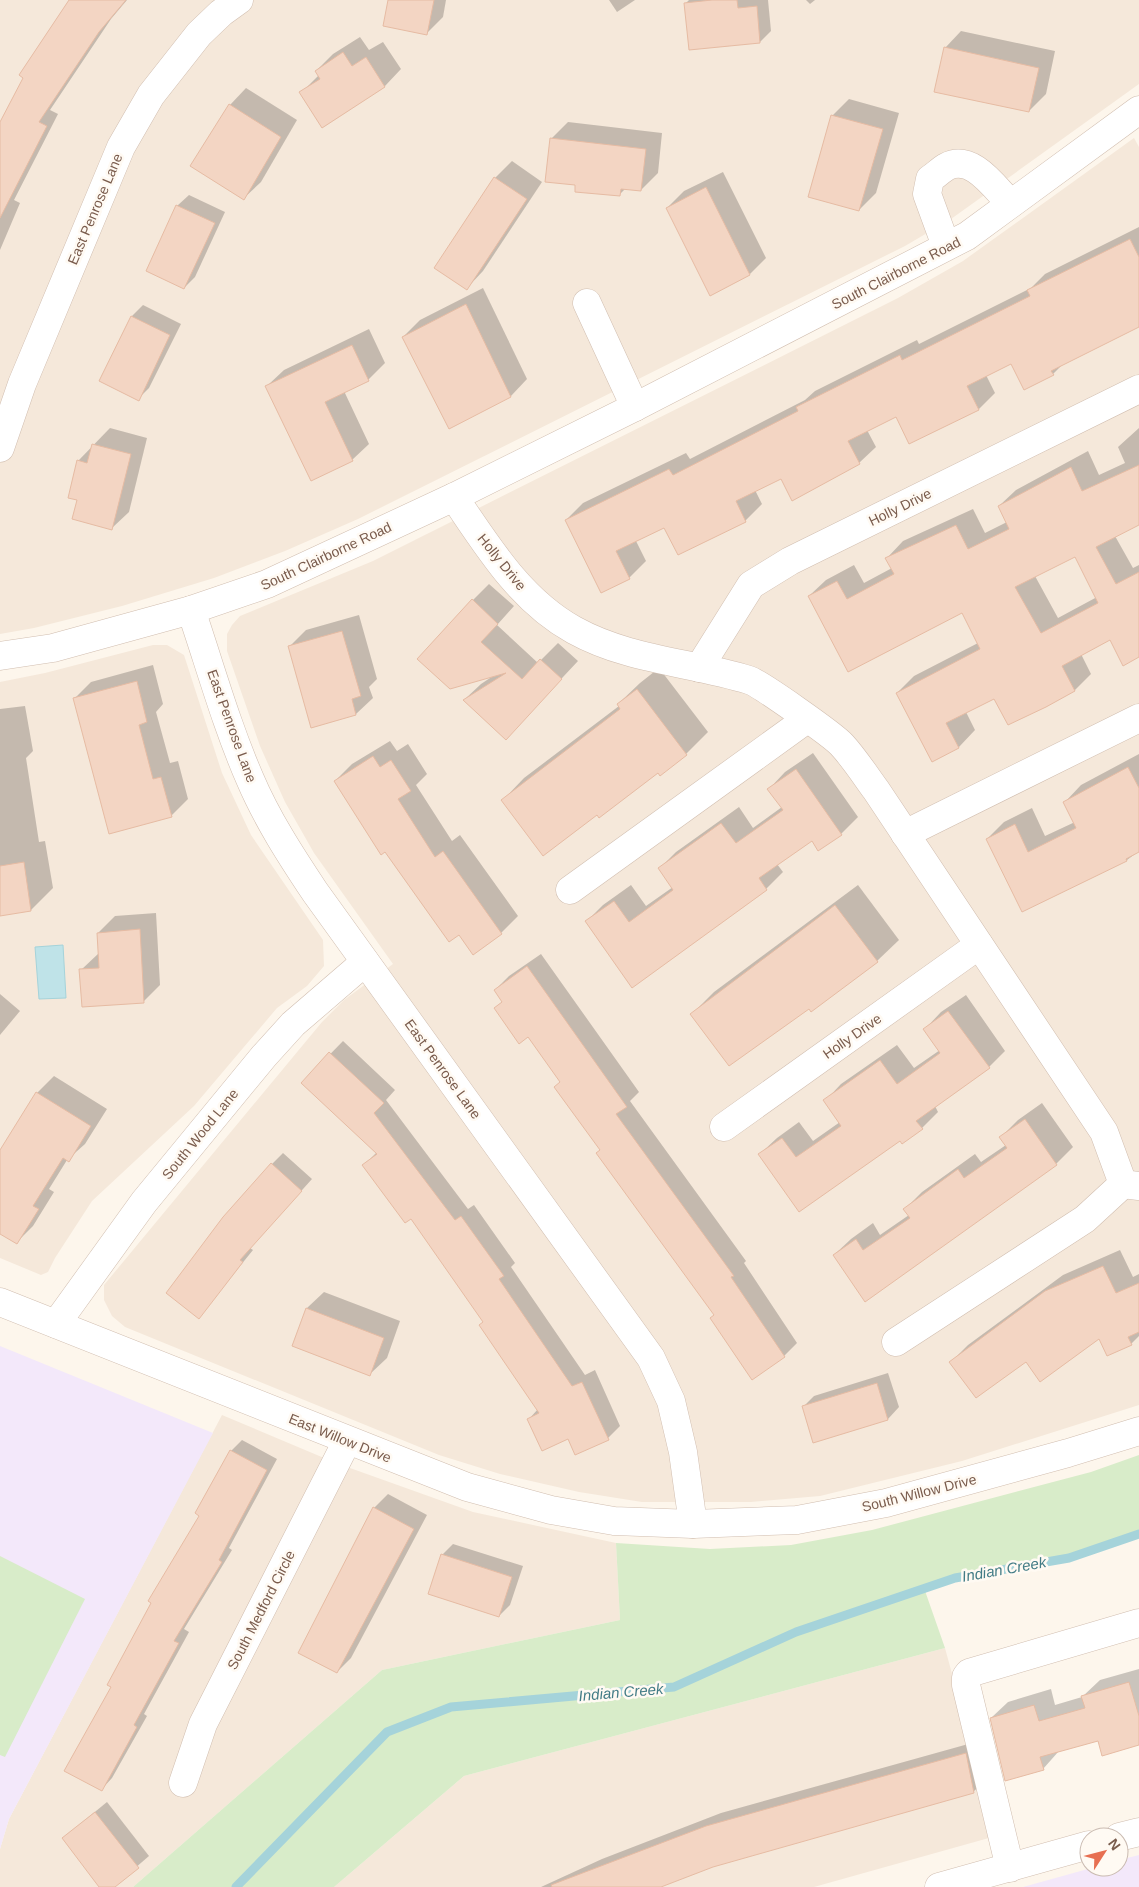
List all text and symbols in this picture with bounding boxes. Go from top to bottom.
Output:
street label: East Penrose Lane [64,151,126,267]
street label: South Clairborne Road [829,234,963,312]
street label: Holly Drive [866,485,934,529]
street label: South Clairborne Road [258,519,394,593]
street label: Holly Drive [474,531,530,593]
street label: East Penrose Lane [204,667,260,785]
street label: Holly Drive [820,1010,884,1062]
street label: East Penrose Lane [402,1016,485,1122]
street label: South Wood Lane [159,1085,242,1182]
street label: East Willow Drive [287,1410,394,1466]
street label: South Willow Drive [860,1471,978,1515]
street label: South Medford Circle [224,1548,298,1672]
water label: Indian Creek [961,1553,1049,1585]
water label: Indian Creek [578,1680,666,1704]
north arrow [1079,1827,1129,1877]
text: N [1105,1836,1124,1853]

